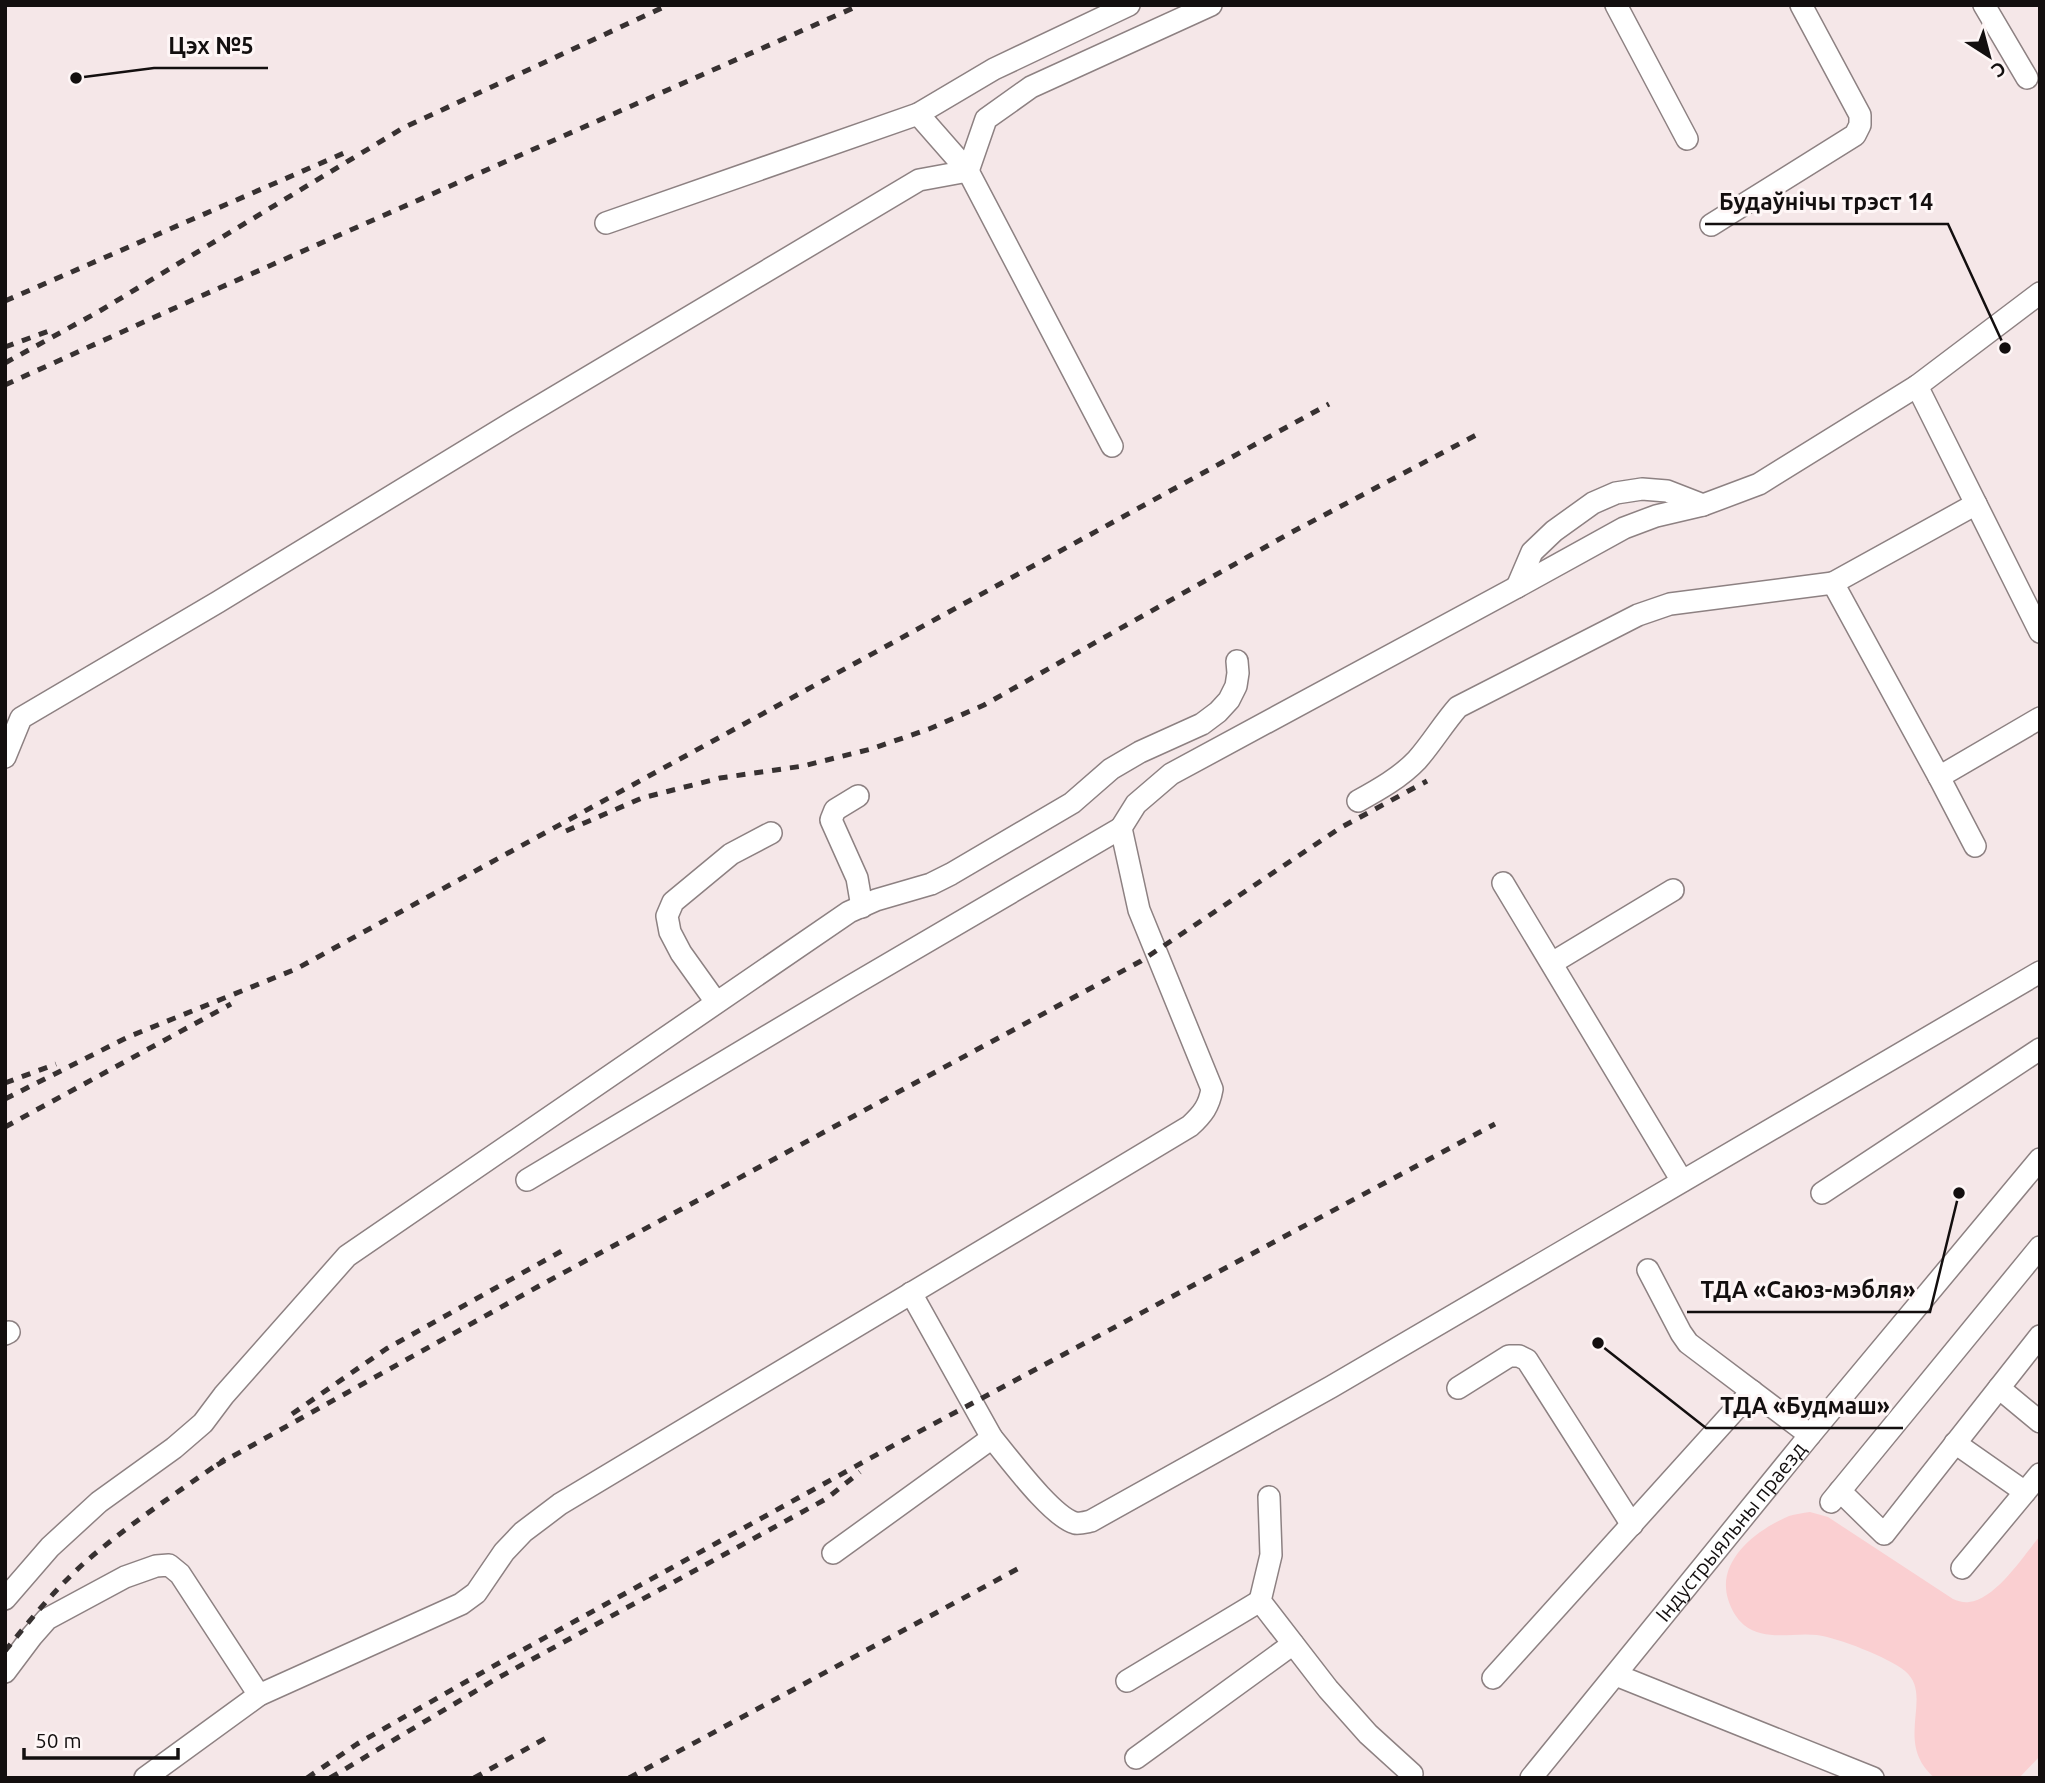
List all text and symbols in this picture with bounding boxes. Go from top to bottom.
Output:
north arrow [1954,21,2024,91]
callout: Цэх №5 [154,24,268,68]
text: Цэх №5 [168,33,254,58]
text: С [1988,57,2010,82]
callout: Будаўнічы трэст 14 [1705,180,1948,224]
text: Будаўнічы трэст 14 [1719,189,1933,214]
callout: ТДА «Саюз-мэбля» [1687,1268,1930,1312]
text: ТДА «Саюз-мэбля» [1701,1277,1915,1302]
callout: ТДА «Будмаш» [1706,1384,1903,1428]
text: ТДА «Будмаш» [1720,1393,1890,1418]
street label: Індустрыяльны праезд [1650,1437,1810,1626]
scale bar [24,1716,178,1760]
text: 50 m [35,1728,82,1752]

